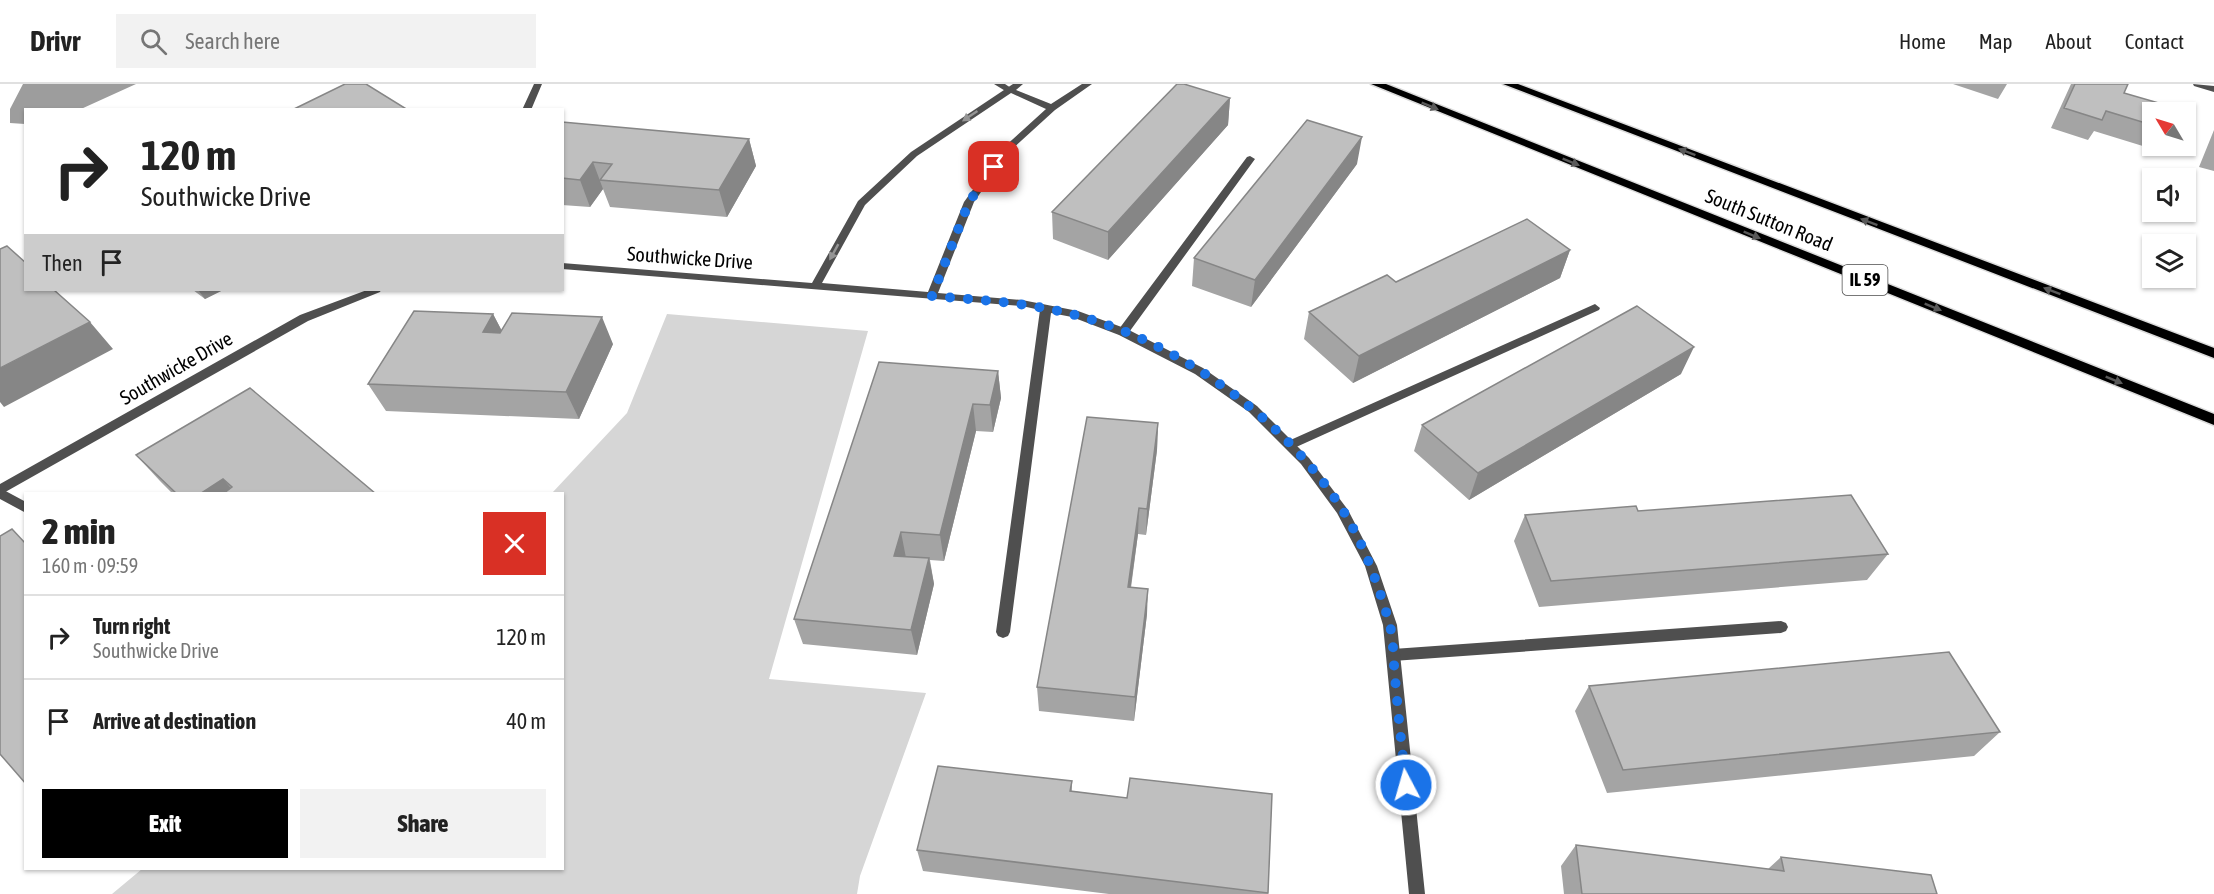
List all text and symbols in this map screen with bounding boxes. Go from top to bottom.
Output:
search box [116,14,536,68]
text: Drivr [30,25,80,57]
icon: search [137,25,170,58]
text: Search here [185,28,280,54]
text: Home [1899,29,1946,53]
text: Map [1979,29,2013,53]
text: About [2046,29,2092,53]
text: Contact [2125,29,2184,53]
one-way arrow [1421,102,1439,111]
north arrow [2142,102,2196,156]
map controls [2142,102,2196,288]
one-way arrow [962,111,978,122]
text: 120 m [141,131,236,179]
icon: right [42,132,120,210]
pin [968,141,1019,192]
one-way arrow [1678,147,1696,156]
icon: arrive [977,150,1010,183]
one-way arrow [1563,157,1581,167]
button: sound [2142,168,2196,222]
text: Southwicke Drive [141,181,311,212]
street label: South Sutton Road [1702,184,1836,255]
one-way arrow [1860,216,1878,226]
one-way arrow [1744,230,1762,240]
button: layers [2142,234,2196,288]
street label: Southwicke Drive [626,242,754,273]
one-way arrow [829,243,839,260]
icon: arrive [95,246,128,279]
text: Then [42,250,83,276]
road number: IL 59 [1842,265,1888,295]
one-way arrow [2042,286,2060,296]
one-way arrow [1925,302,1943,312]
street label: Southwicke Drive [115,326,236,409]
one-way arrow [2106,375,2124,385]
text: 2 min [42,510,116,552]
button: close [483,512,546,575]
text: 160 m · 09:59 [42,554,138,577]
text: Turn right [93,613,170,639]
icon: right [42,621,75,654]
text: 120 m [496,624,546,650]
text: Southwicke Drive [93,639,219,662]
icon: arrive [42,705,75,738]
text: Arrive at destination [93,708,256,734]
text: 40 m [506,708,546,734]
position arrow [1374,753,1438,817]
button: Exit [42,789,288,858]
button: Share [300,789,546,858]

